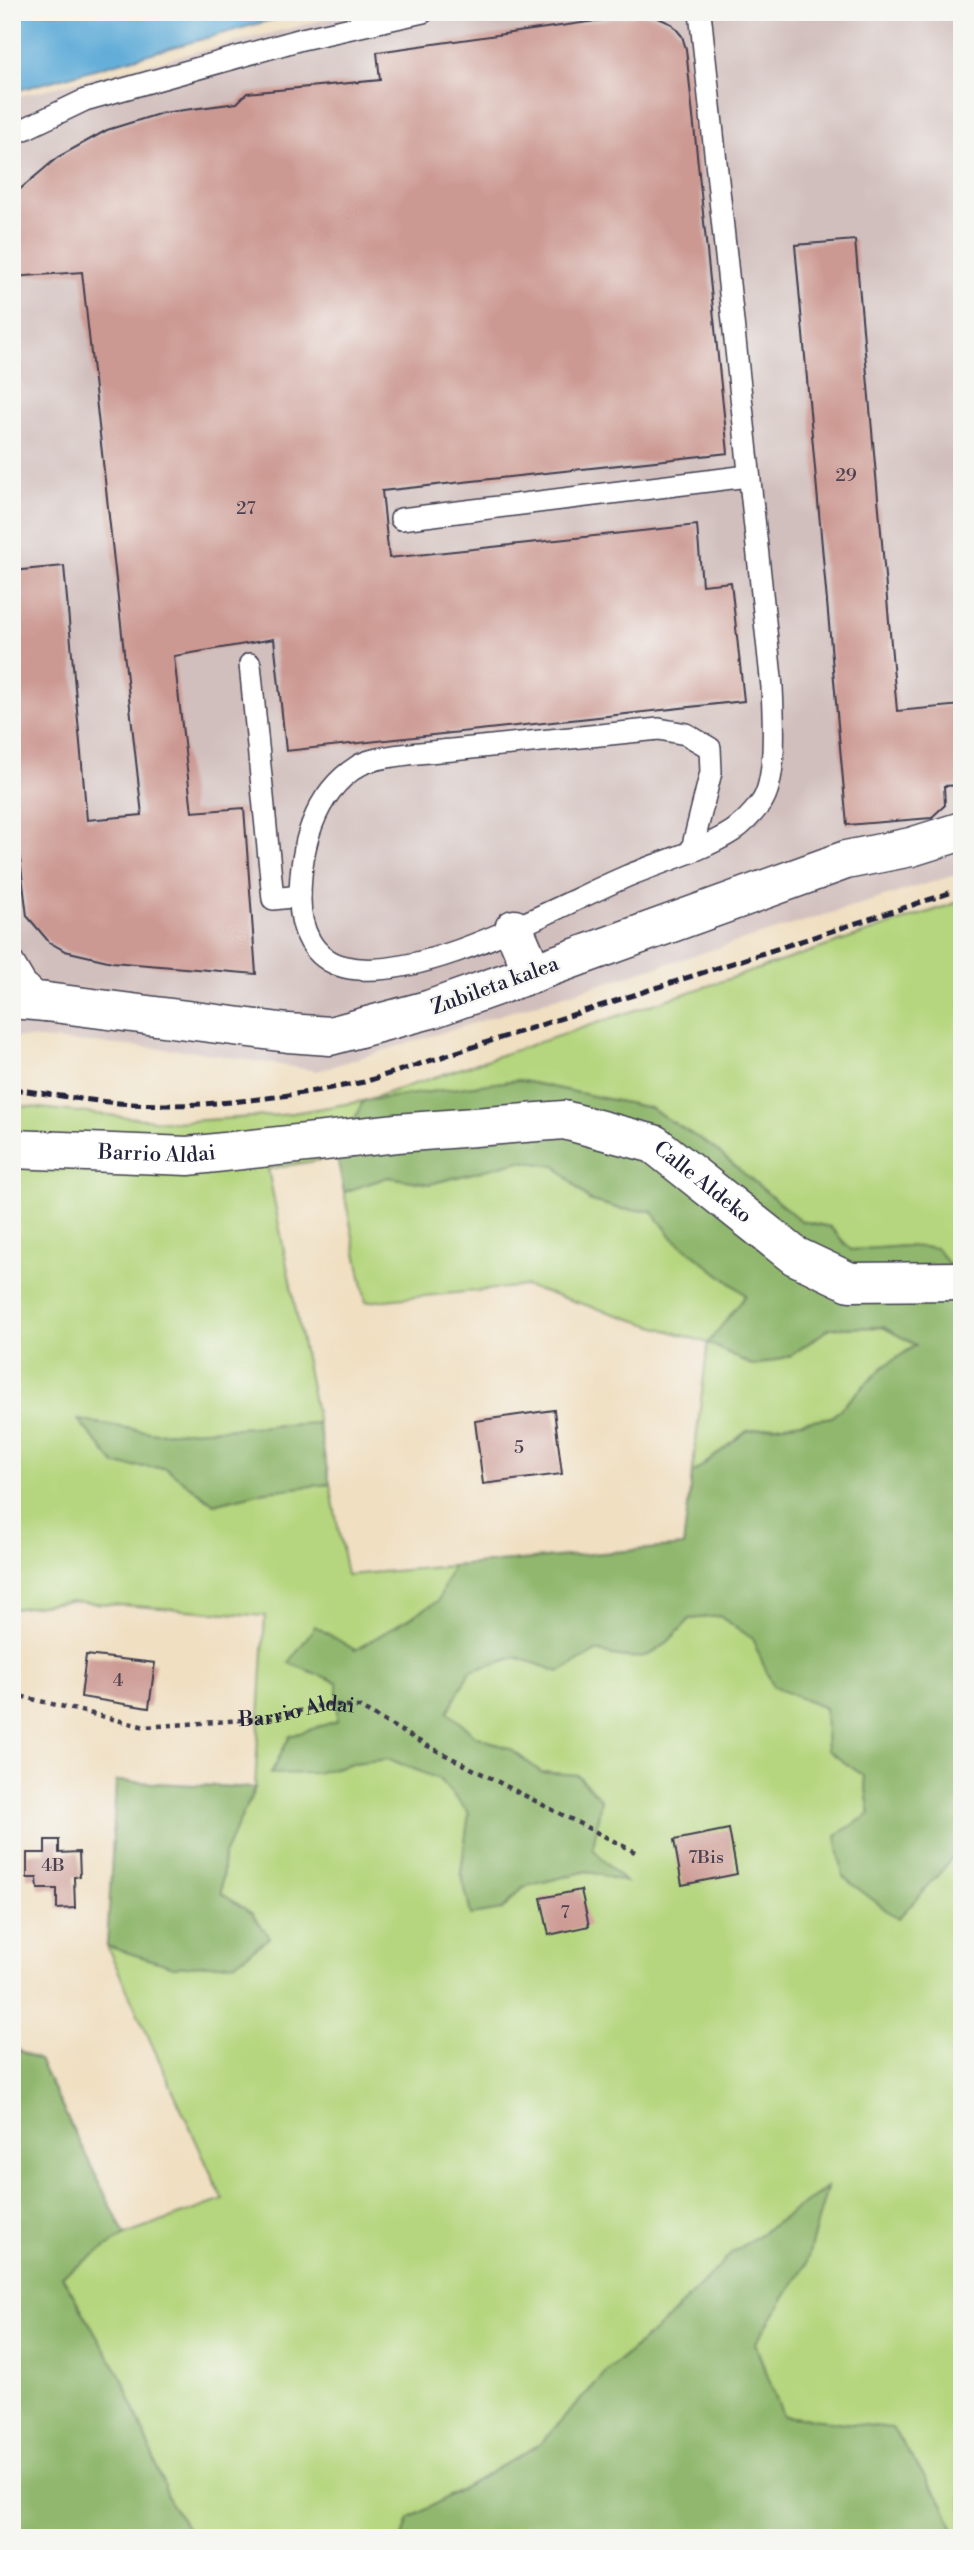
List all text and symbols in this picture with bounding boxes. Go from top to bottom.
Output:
house number: 29 [835,464,857,487]
house number: 27 [236,497,256,520]
street label: Zubileta kalea [428,951,563,1021]
street label: Calle Aldeko [648,1136,757,1229]
street label: Barrio Aldai [97,1139,217,1169]
house number: 5 [514,1436,524,1459]
house number: 4 [113,1669,124,1692]
street label: Barrio Aldai [237,1691,356,1733]
house number: 7Bis [688,1846,724,1869]
house number: 4B [41,1854,65,1877]
house number: 7 [560,1901,570,1924]

